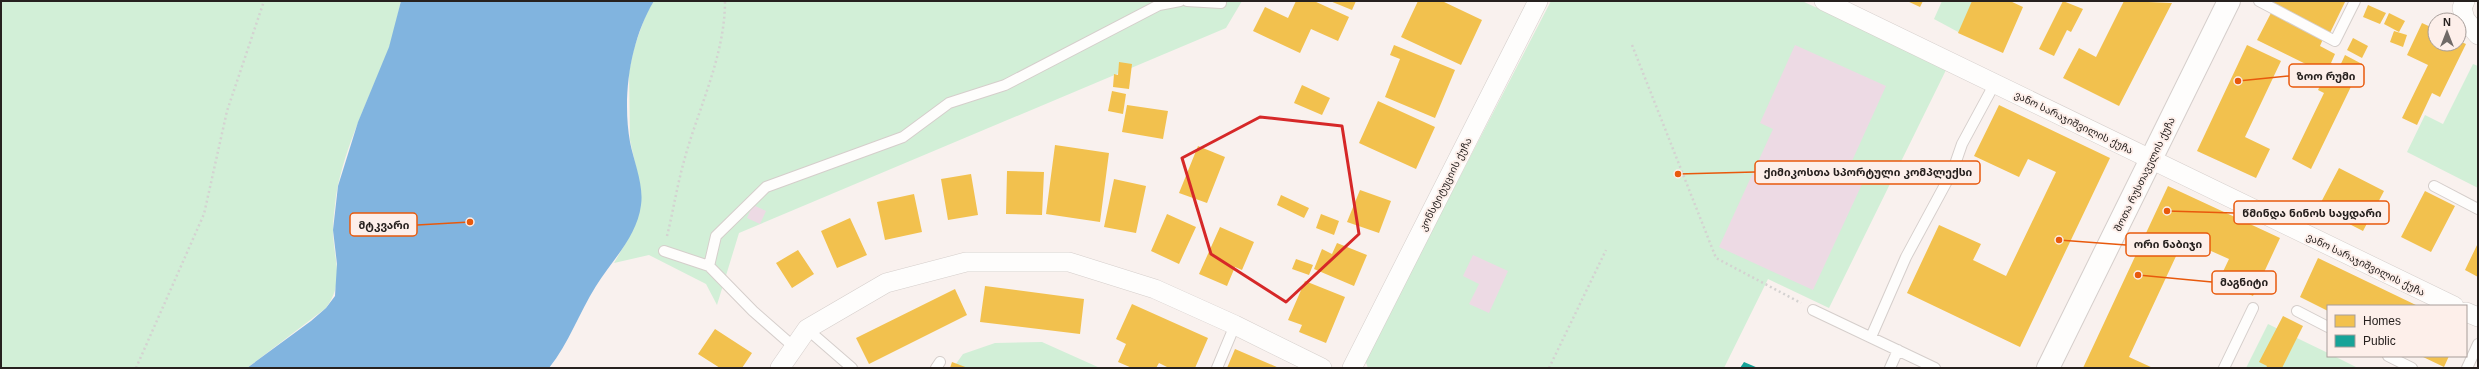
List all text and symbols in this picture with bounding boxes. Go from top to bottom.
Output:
north arrow [2427,12,2467,52]
text: N [2443,16,2451,28]
callout: ზოო რუმი [2289,64,2364,87]
text: ზოო რუმი [2297,70,2356,83]
street label: ვანო სარაჯიშვილის ქუჩა [2012,89,2135,157]
street label: შოთა რუსთაველის ქუჩა [2112,115,2178,234]
street label: კონსტიტუციის ქუჩა [1417,136,1475,233]
callout: ქიმიკოსთა სპორტული კომპლექსი [1755,161,1980,184]
text: ქიმიკოსთა სპორტული კომპლექსი [1764,166,1973,179]
callout: წმინდა ნინოს საყდარი [2234,201,2389,224]
text: წმინდა ნინოს საყდარი [2242,207,2382,220]
callout: მტკვარი [350,213,417,236]
text: მტკვარი [359,219,410,232]
street label: ვანო სარაჯიშვილის ქუჩა [2304,231,2427,299]
callout: ორი ნაბიჯი [2126,233,2210,256]
text: ორი ნაბიჯი [2134,238,2203,251]
callout: მაგნიტი [2212,271,2276,294]
text: მაგნიტი [2220,276,2268,289]
legend [2327,305,2467,357]
text: Homes [2363,314,2401,328]
text: Public [2363,334,2396,348]

